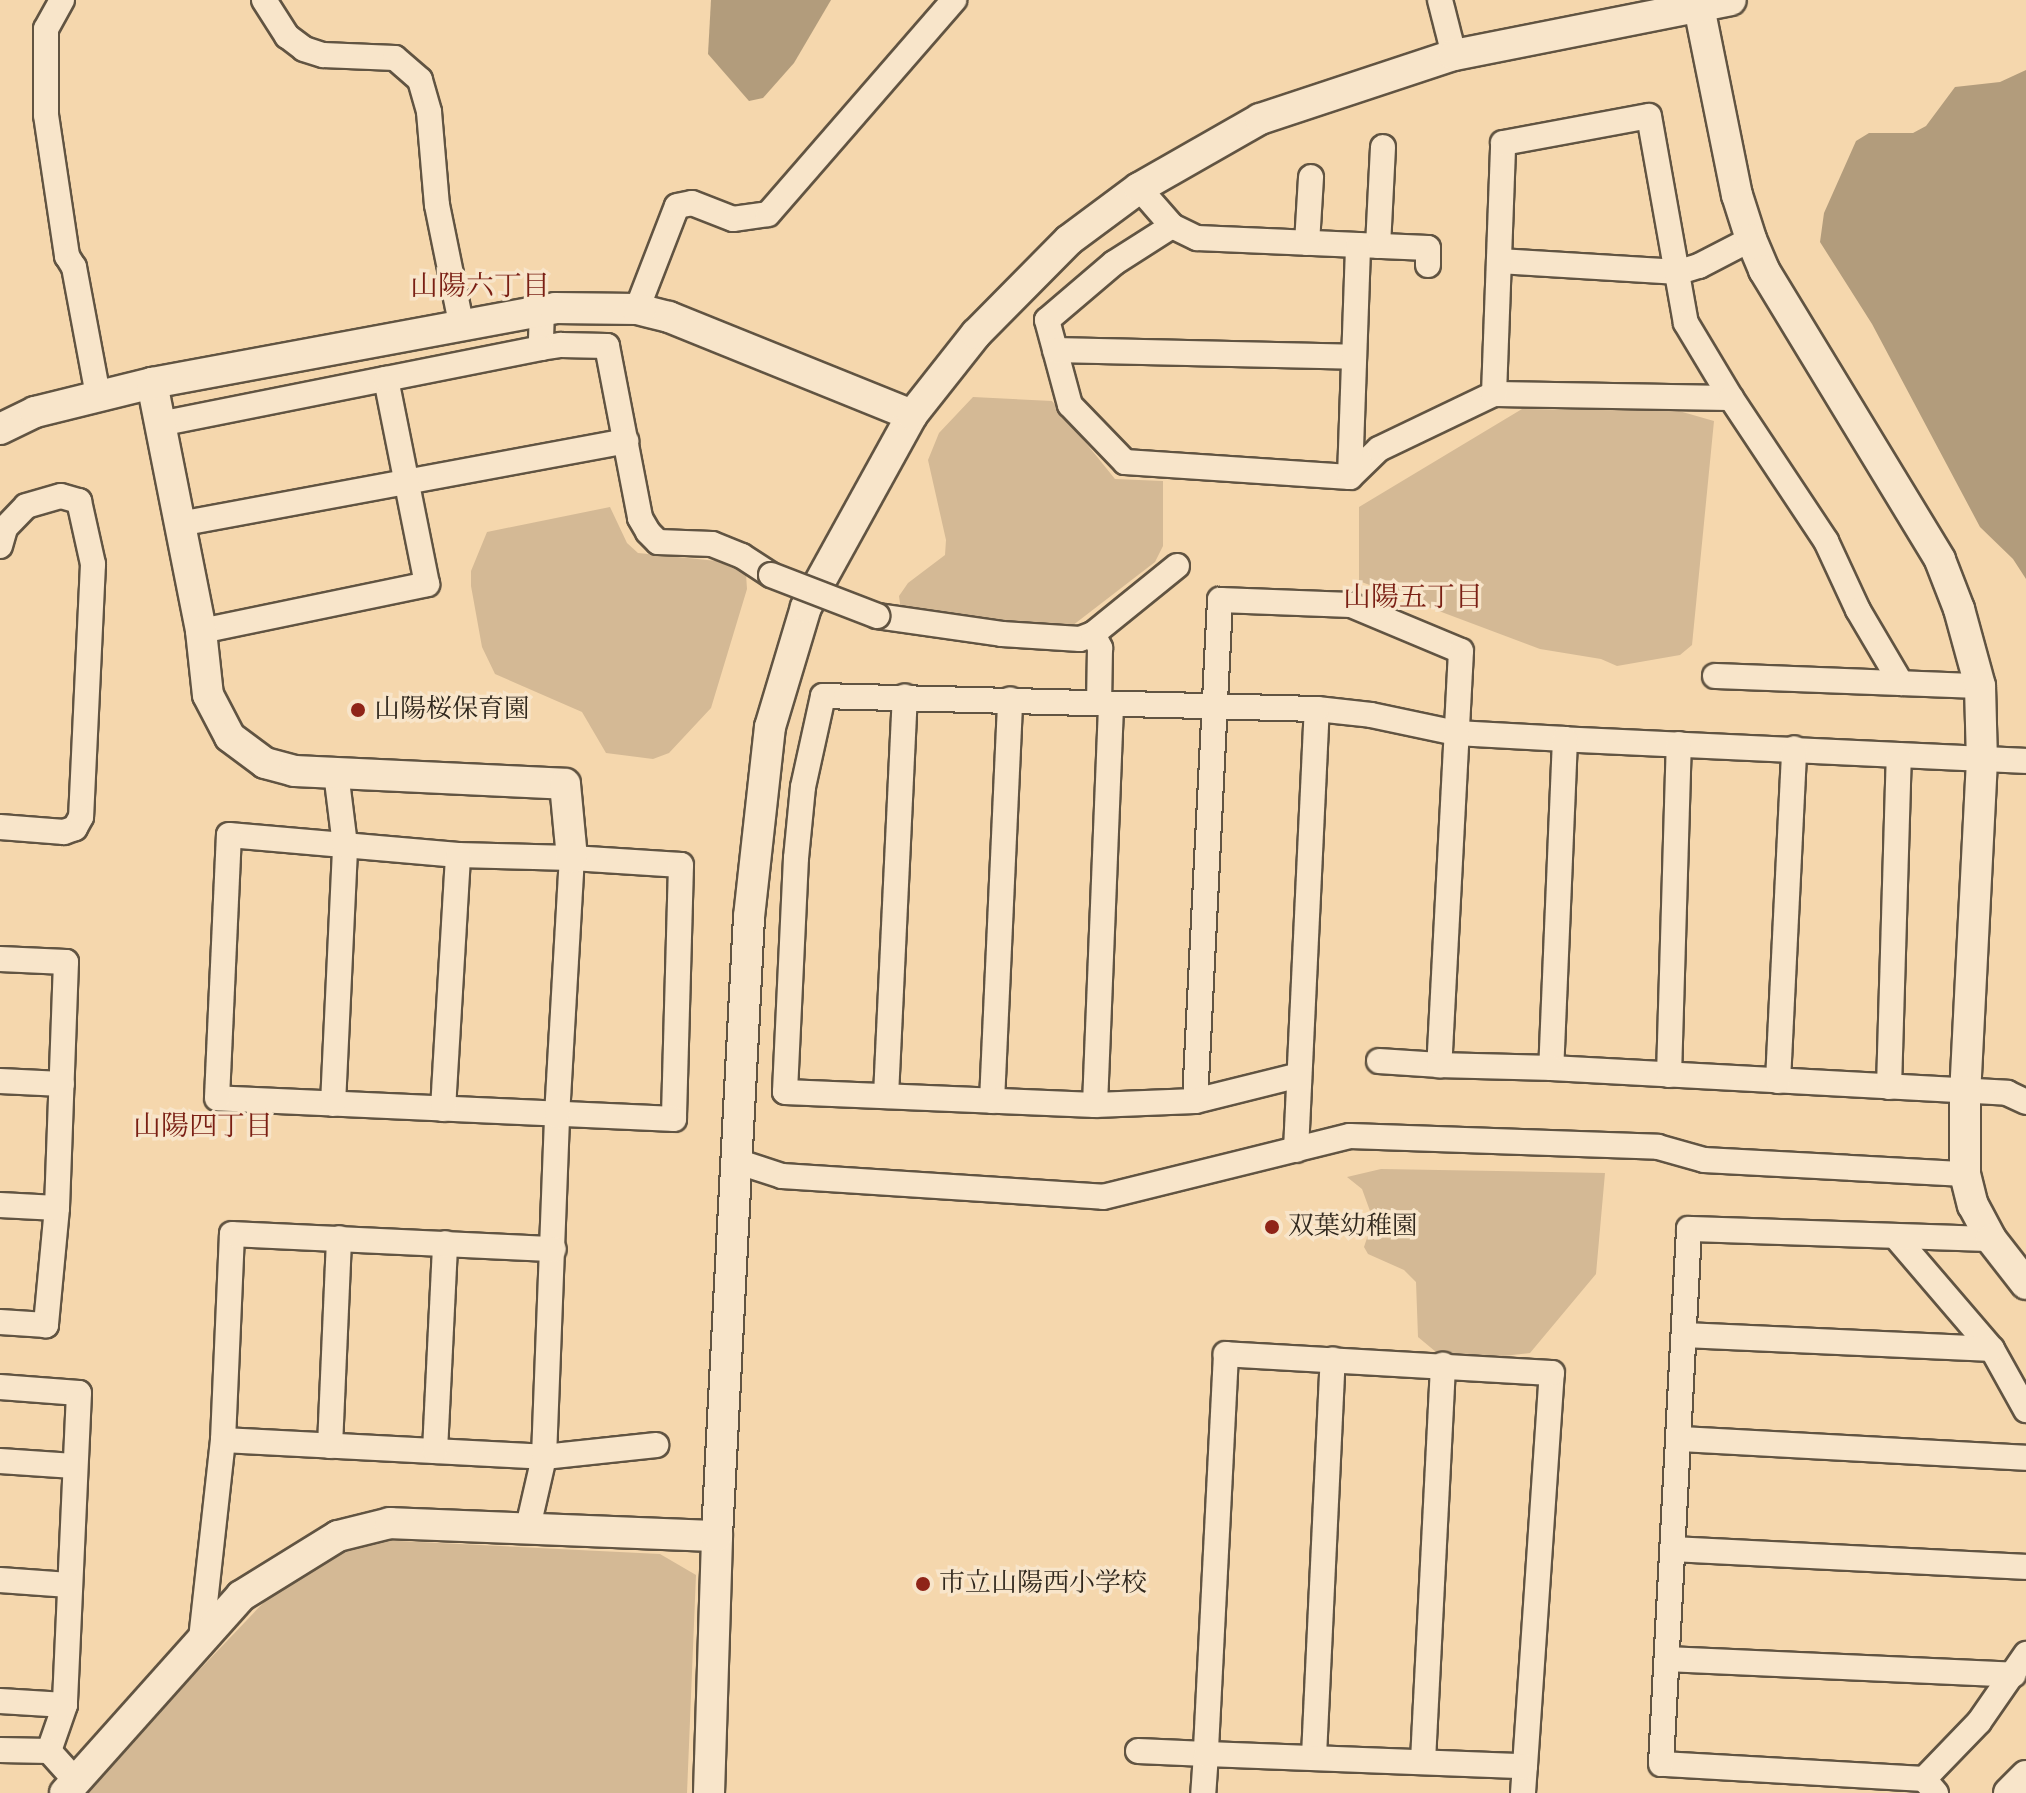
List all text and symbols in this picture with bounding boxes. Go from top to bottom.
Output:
district label: 山陽六丁目 [410,270,550,304]
district label: 山陽五丁目 [1343,581,1483,615]
place label: 山陽桜保育園 [374,694,530,726]
marker: 山陽桜保育園 [349,701,367,719]
district label: 山陽四丁目 [133,1110,273,1144]
place label: 双葉幼稚園 [1288,1211,1418,1243]
marker: 双葉幼稚園 [1263,1218,1281,1236]
place label: 市立山陽西小学校 [939,1568,1147,1600]
marker: 市立山陽西小学校 [914,1575,932,1593]

